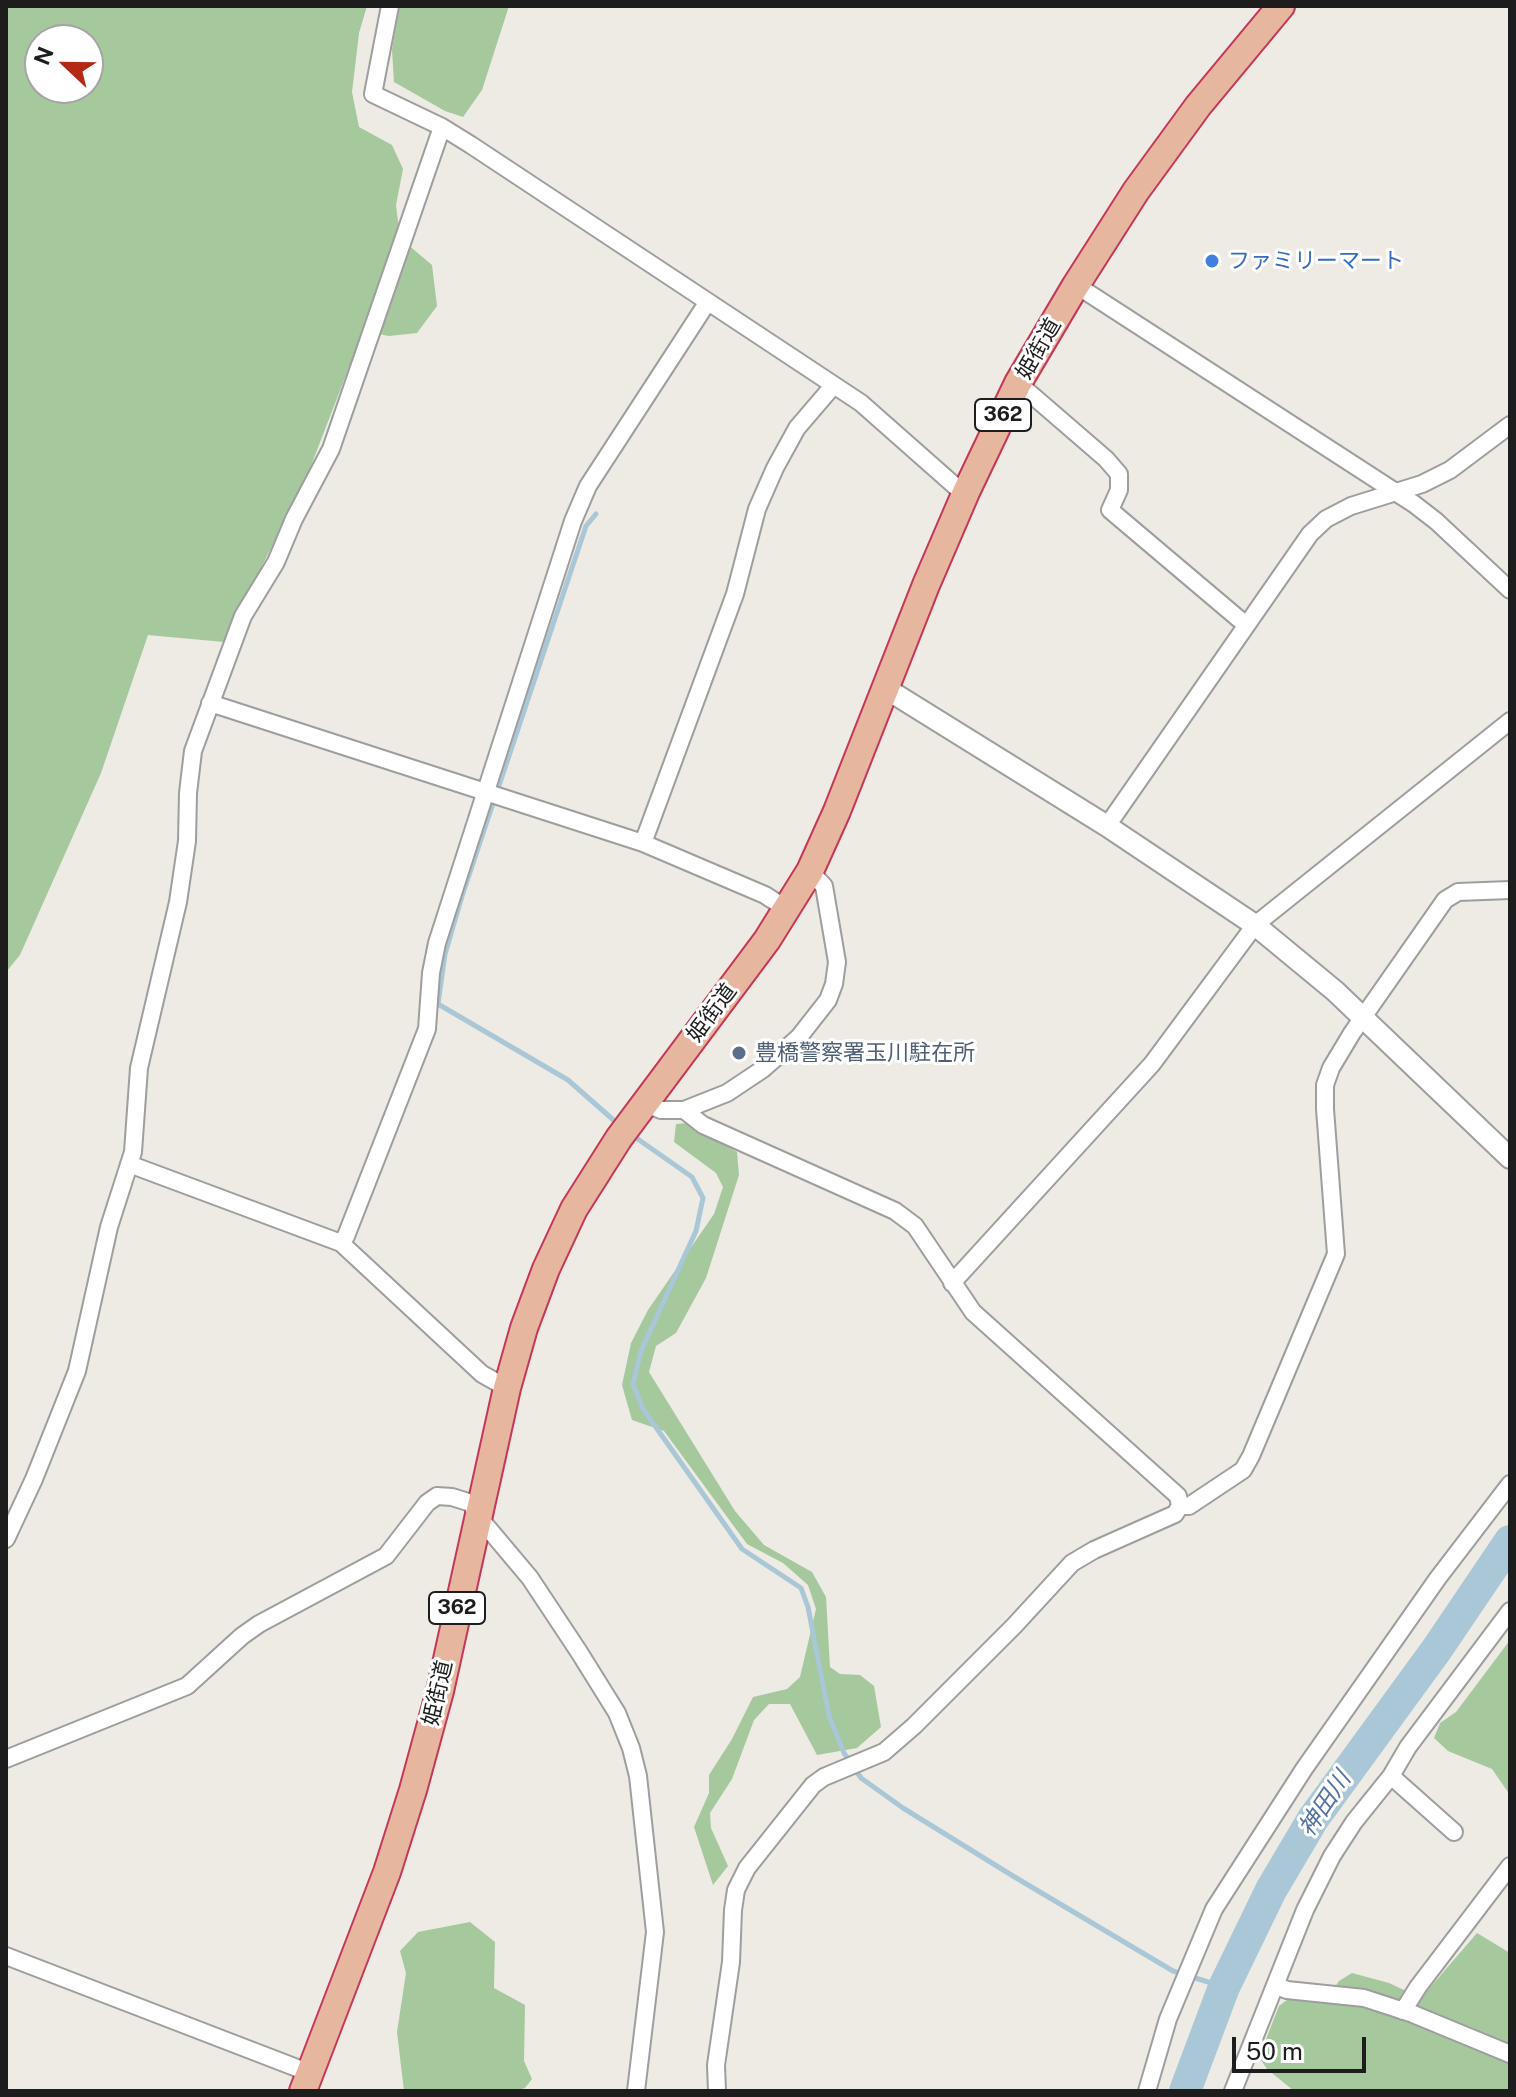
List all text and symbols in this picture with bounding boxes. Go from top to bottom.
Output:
north arrow [24,24,104,104]
text: N [28,43,59,69]
place label: ファミリーマート [1228,248,1404,274]
marker: ファミリーマート [1203,252,1221,270]
street label: 姫街道 [1011,314,1067,384]
road number: 362 [975,399,1031,431]
street label: 姫街道 [682,979,742,1047]
place label: 豊橋警察署玉川駐在所 [755,1040,975,1066]
marker: 豊橋警察署玉川駐在所 [730,1044,748,1062]
road number: 362 [429,1592,485,1624]
street label: 姫街道 [418,1658,458,1728]
water label: 神田川 [1293,1766,1357,1842]
scale bar [1236,2021,1370,2071]
text: 50 m [1246,2037,1303,2065]

